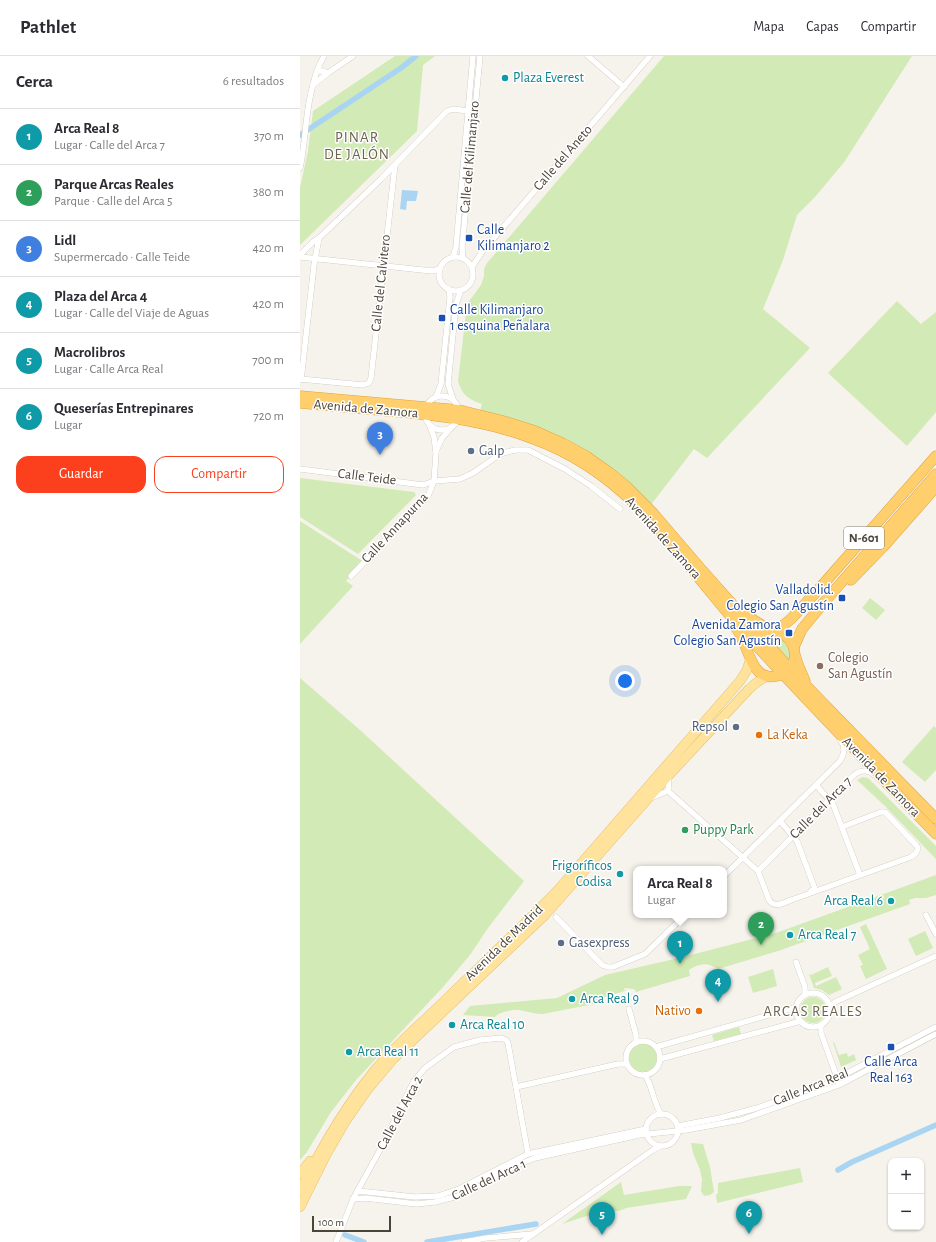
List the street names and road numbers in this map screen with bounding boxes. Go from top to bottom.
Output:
street label: Calle del Kilimanjaro [458,100,482,214]
street label: Calle del Aneto [531,122,595,193]
street label: Calle del Calvitero [369,234,393,332]
street label: Avenida de Zamora [313,397,420,421]
street label: Calle Teide [337,466,397,488]
street label: Calle Annapurna [359,490,431,566]
street label: Avenida de Zamora [623,494,704,582]
road number: N-601 [844,527,884,549]
street label: Avenida de Zamora [839,734,923,820]
street label: Calle del Arca 7 [787,774,855,842]
street label: Avenida de Madrid [462,902,546,984]
street label: Calle Arca Real [771,1066,851,1108]
street label: Calle del Arca 2 [375,1074,425,1152]
street label: Calle del Arca 1 [450,1157,528,1203]

